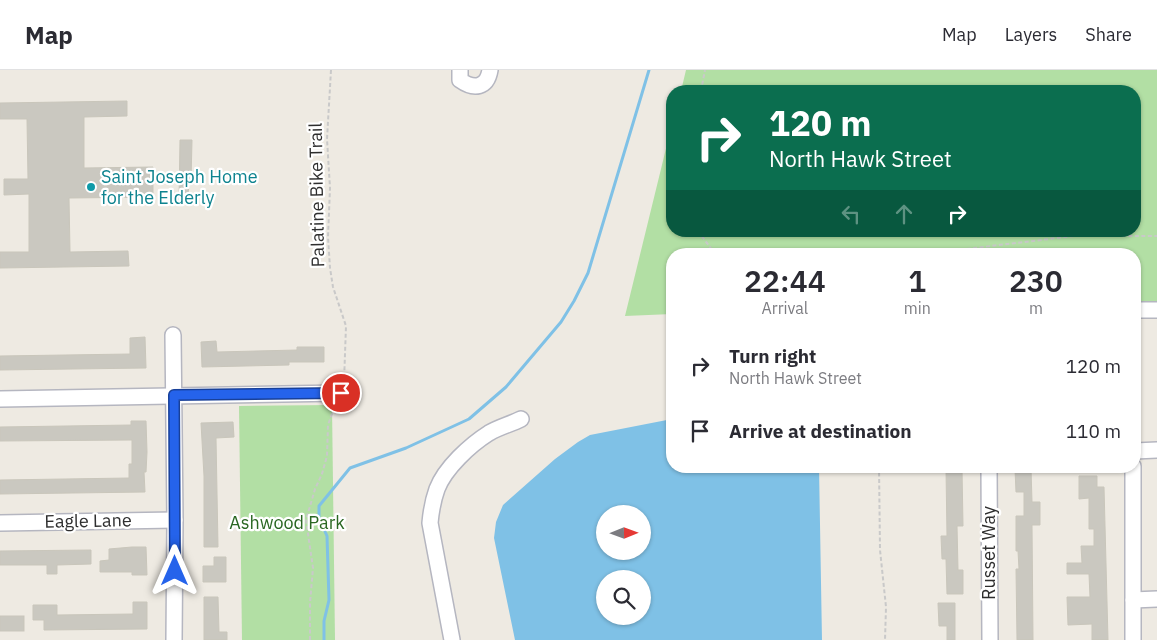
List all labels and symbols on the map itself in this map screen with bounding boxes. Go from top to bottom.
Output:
street label: Palatine Bike Trail [304,122,329,268]
place label: Saint Joseph Home for the Elderly [101,165,258,209]
marker: Saint Joseph Home for the Elderly [85,181,97,193]
pin [320,372,362,414]
north arrow [596,505,651,560]
street label: Russet Way [977,506,1000,600]
street label: Eagle Lane [44,508,132,533]
park label: Ashwood Park [229,511,345,534]
position arrow [148,544,200,596]

